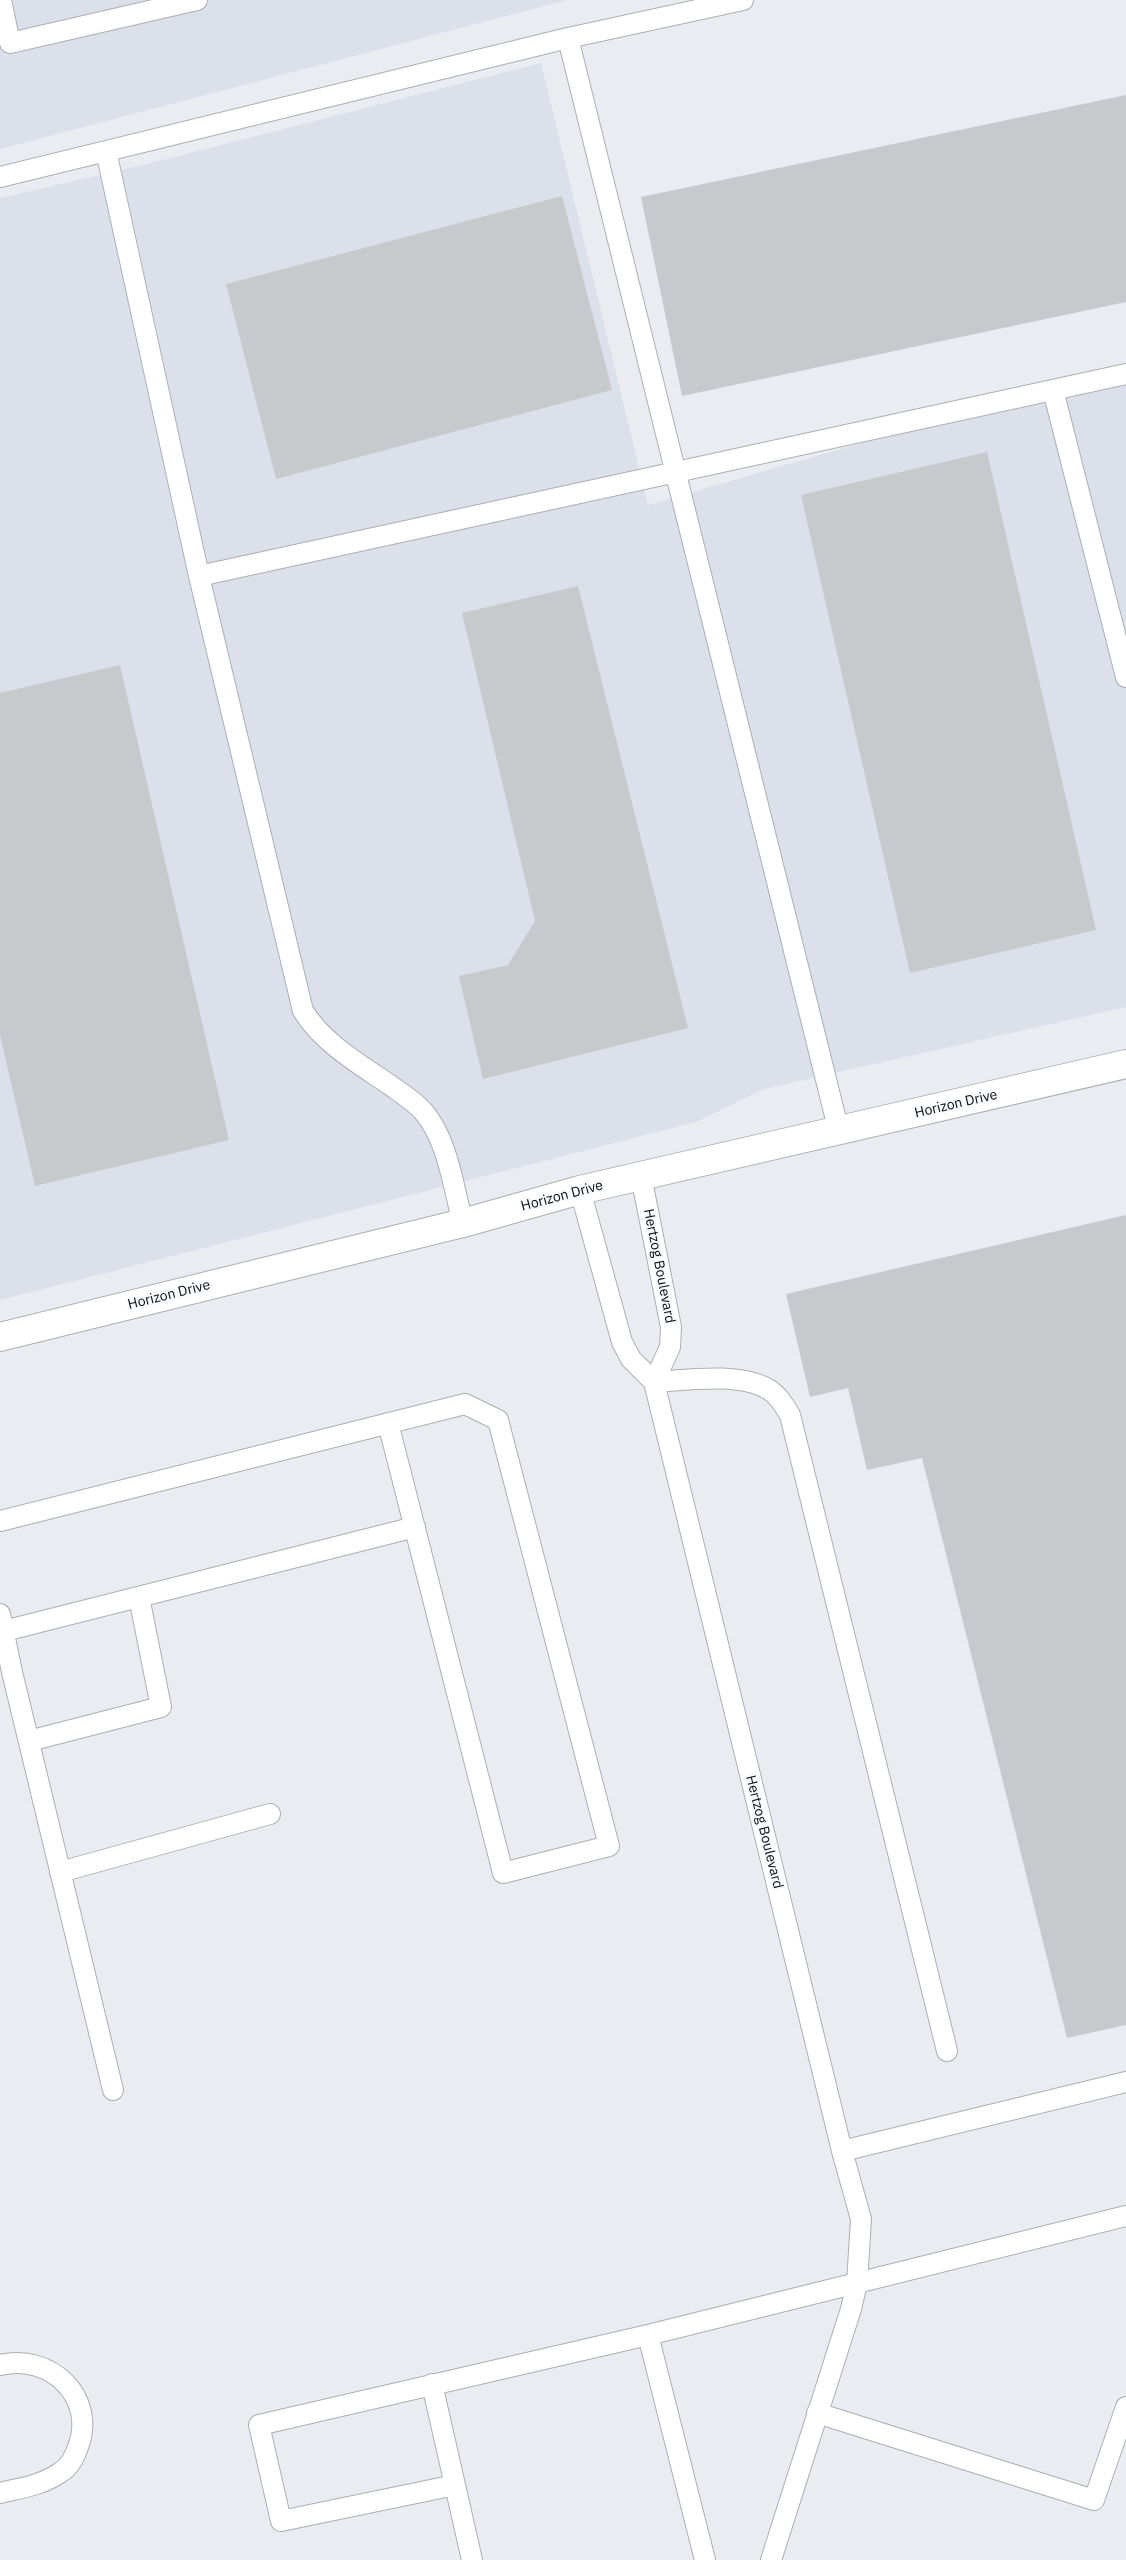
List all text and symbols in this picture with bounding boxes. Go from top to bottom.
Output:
street label: Horizon Drive [913,1086,999,1122]
street label: Horizon Drive [519,1177,605,1215]
street label: Hertzog Boulevard [640,1207,678,1325]
street label: Horizon Drive [126,1277,212,1313]
street label: Hertzog Boulevard [742,1774,786,1890]

